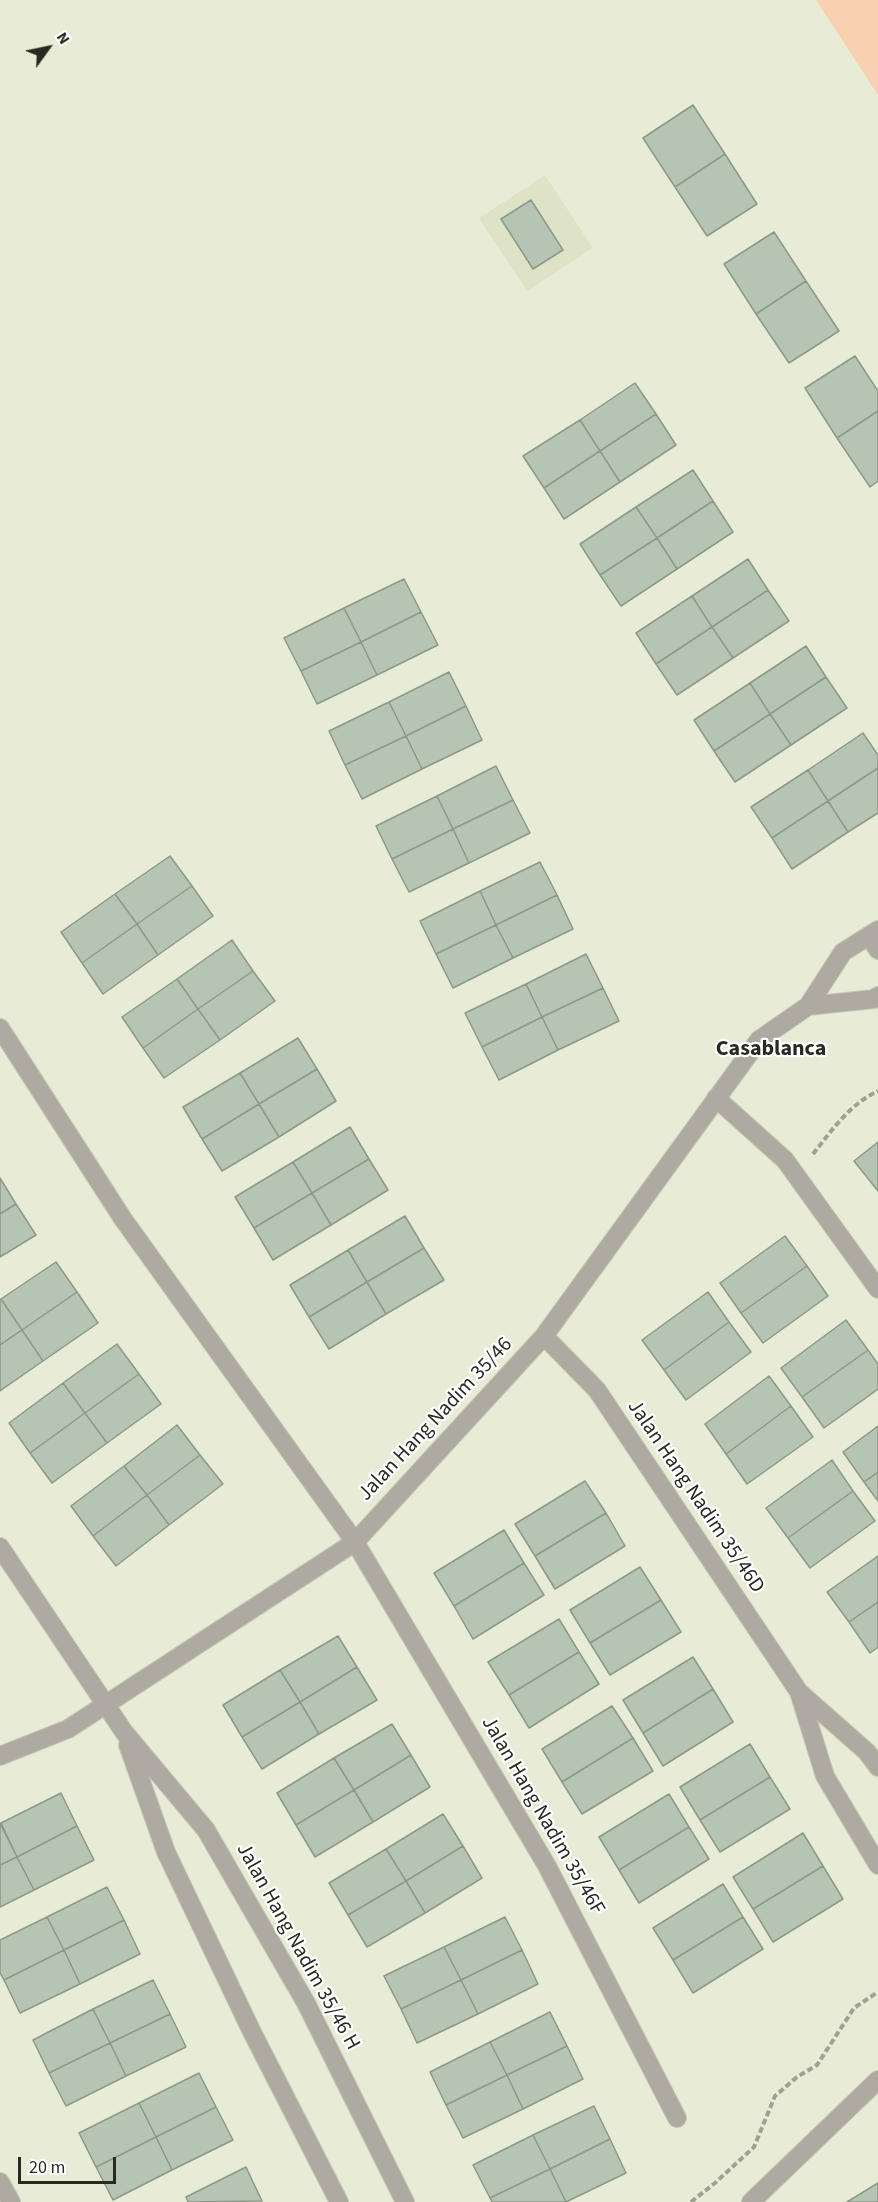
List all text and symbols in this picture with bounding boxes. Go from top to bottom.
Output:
north arrow [18,18,78,78]
text: N [51,28,75,49]
district label: Casablanca [716,1037,826,1063]
street label: Jalan Hang Nadim 35/46 [354,1333,518,1507]
street label: Jalan Hang Nadim 35/46D [621,1396,769,1598]
street label: Jalan Hang Nadim 35/46F [475,1712,609,1920]
street label: Jalan Hang Nadim 35/46 H [230,1839,364,2055]
scale bar [21,2145,118,2183]
text: 20 m [29,2155,65,2180]

